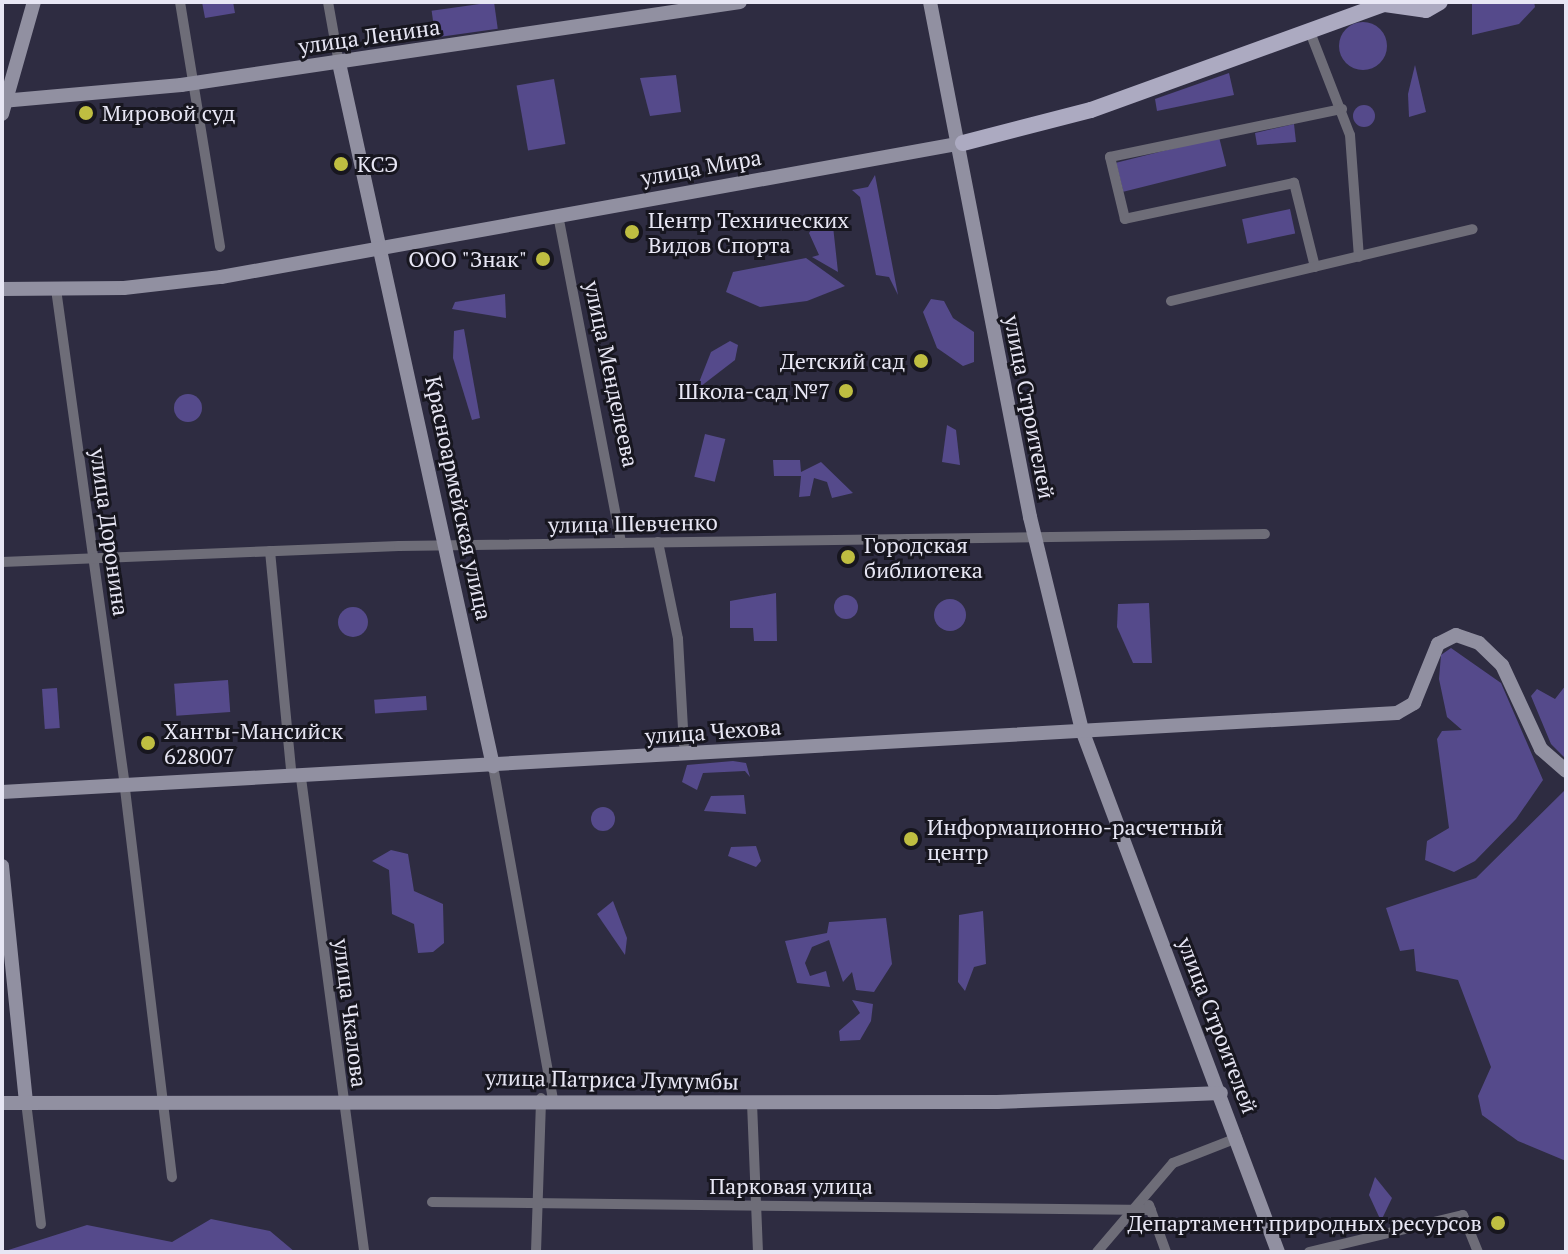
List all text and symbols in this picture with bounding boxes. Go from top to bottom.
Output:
street label: улица Ленина [296,13,442,59]
place label: Мировой суд [102,100,235,126]
marker: Мировой суд [77,104,95,122]
street label: улица Мира [639,143,763,191]
place label: КСЭ [357,151,398,177]
marker: КСЭ [332,155,350,173]
place label: Центр Технических Видов Спорта [648,206,849,258]
marker: Центр Технических Видов Спорта [623,223,641,241]
place label: ООО "Знак" [407,246,527,272]
marker: ООО "Знак" [534,250,552,268]
street label: улица Менделеева [579,278,645,470]
street label: улица Строителей [999,313,1061,501]
place label: Детский сад [780,348,905,374]
marker: Детский сад [912,352,930,370]
street label: Красноармейская улица [420,374,498,622]
place label: Школа-сад №7 [678,378,830,404]
marker: Школа-сад №7 [837,382,855,400]
street label: улица Доронина [85,446,135,618]
street label: улица Шевченко [548,508,718,538]
place label: Городская библиотека [864,531,983,582]
marker: Городская библиотека [839,548,857,566]
street label: улица Чехова [644,713,782,749]
place label: Ханты-Мансийск 628007 [164,717,343,768]
marker: Ханты-Мансийск 628007 [139,734,157,752]
place label: Информационно-расчетный центр [927,813,1223,864]
marker: Информационно-расчетный центр [902,830,920,848]
street label: улица Строителей [1172,933,1264,1117]
street label: улица Чкалова [329,937,373,1089]
street label: улица Патриса Лумумбы [485,1064,739,1094]
street label: Парковая улица [709,1173,873,1199]
place label: Департамент природных ресурсов [1127,1210,1482,1236]
marker: Департамент природных ресурсов [1489,1214,1507,1232]

